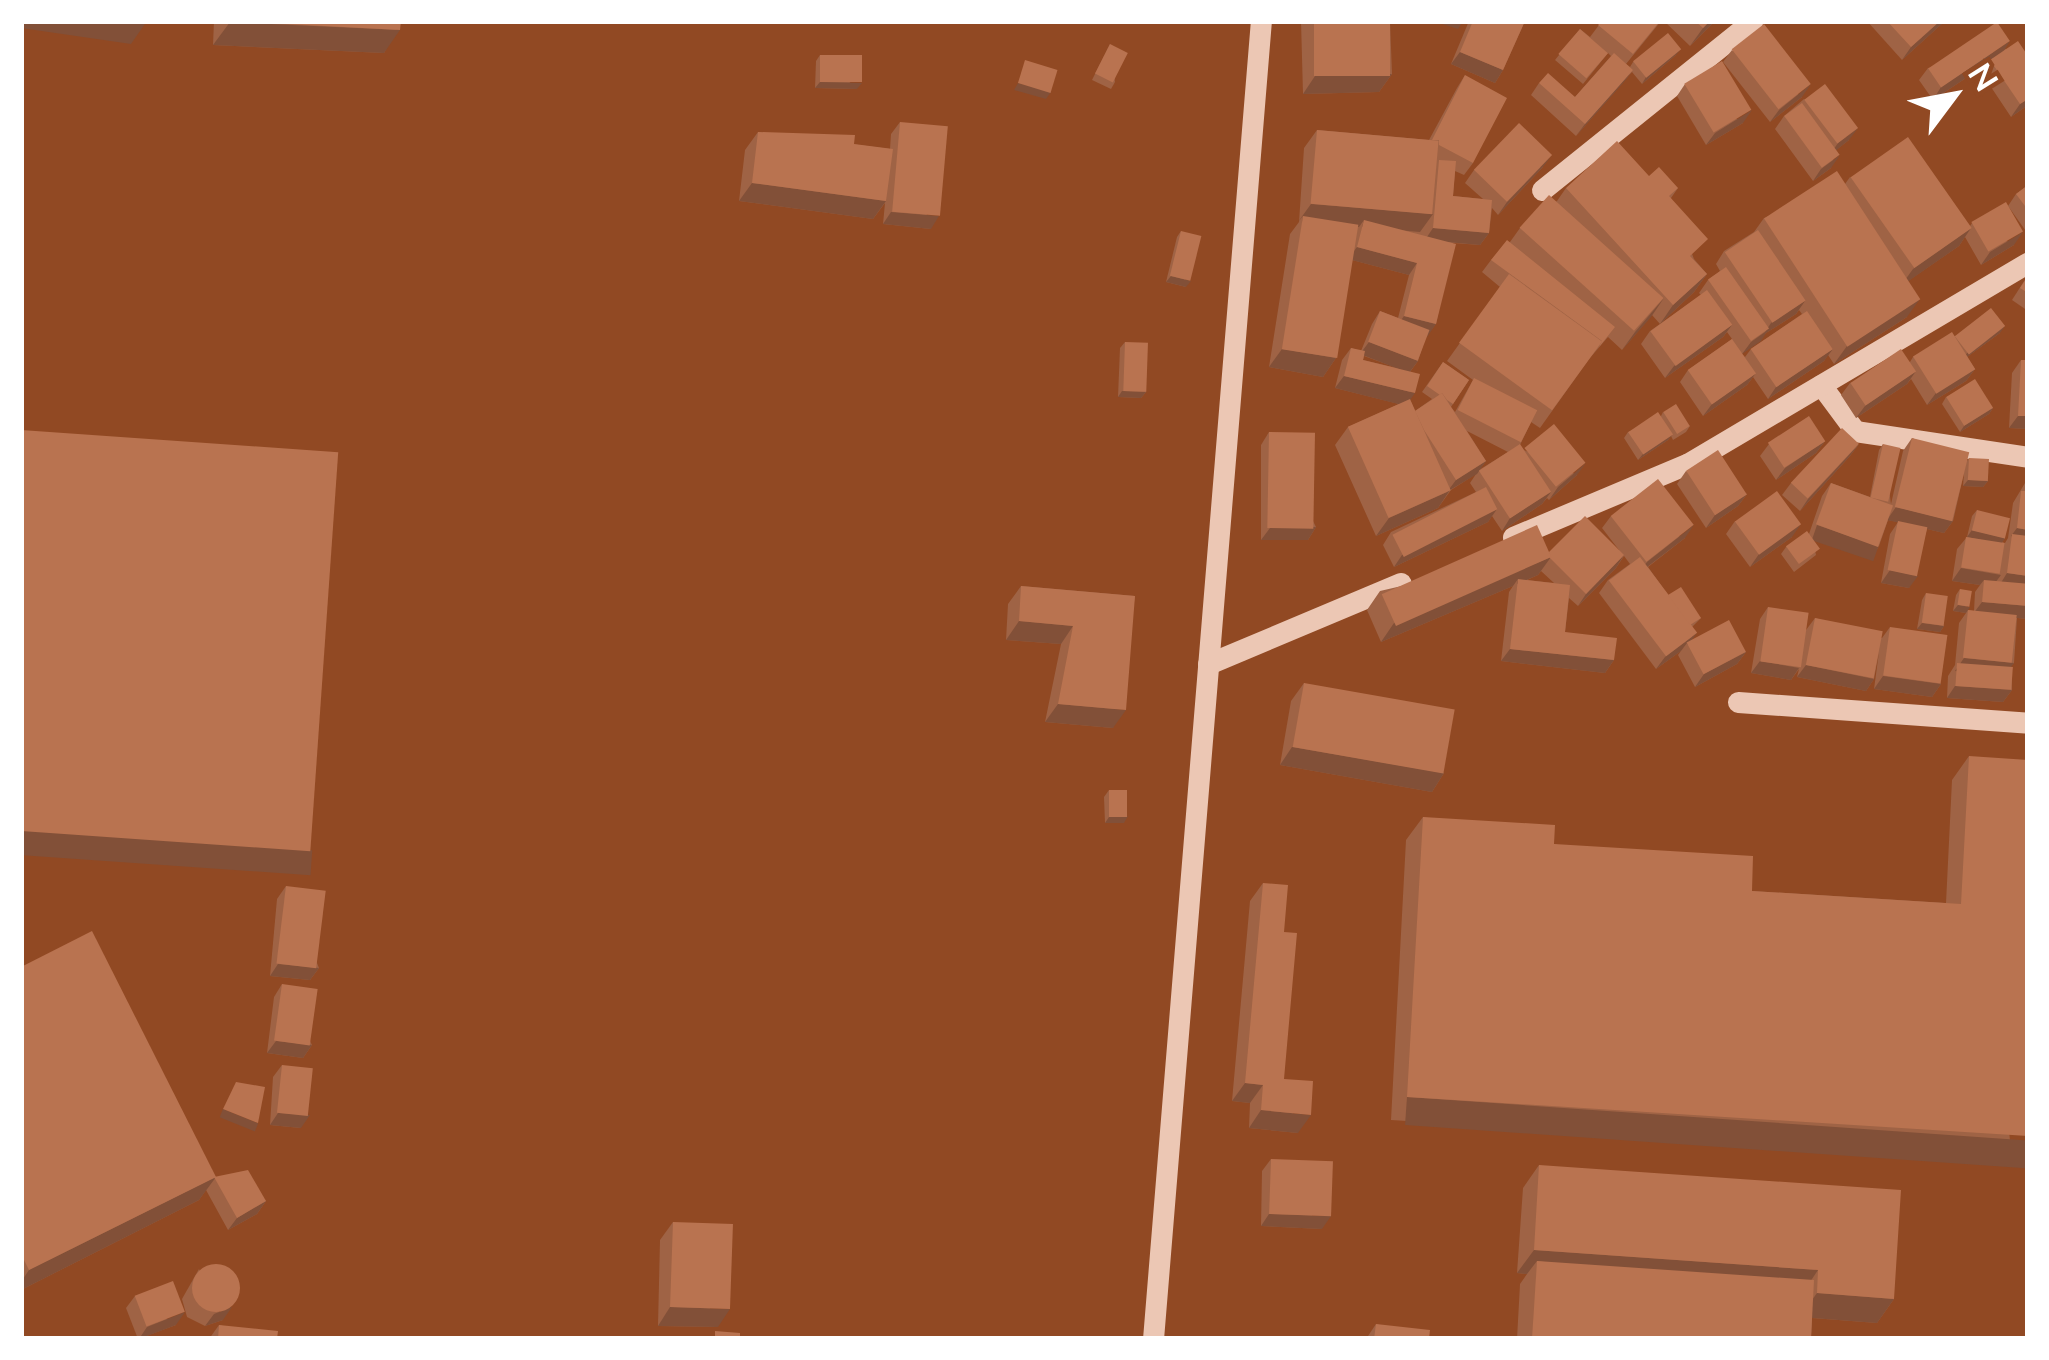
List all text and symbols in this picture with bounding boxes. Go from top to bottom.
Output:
north arrow [1893,36,2013,156]
text: N [1960,55,2008,98]

